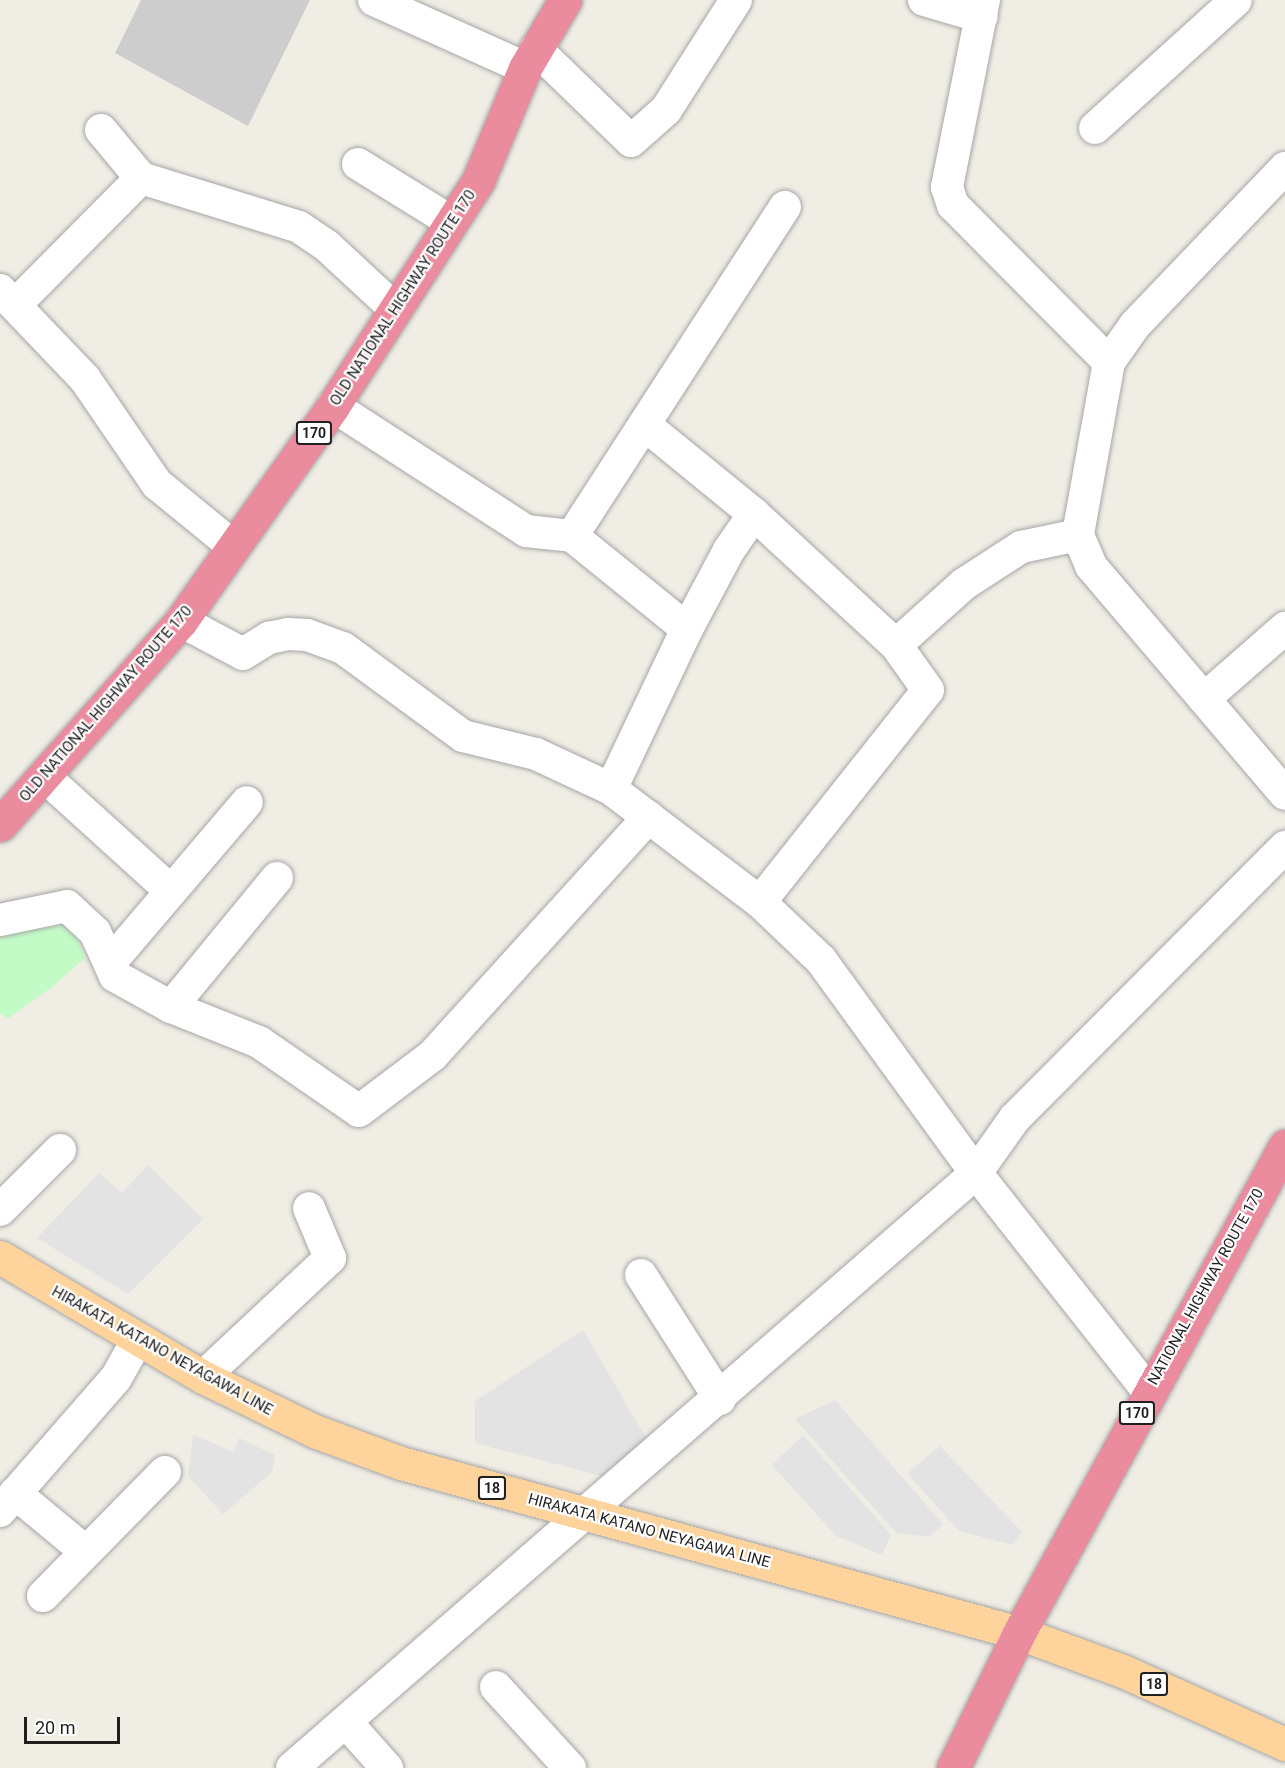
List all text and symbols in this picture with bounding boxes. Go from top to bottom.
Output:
street label: OLD NATIONAL HIGHWAY ROUTE 170 [326,187,480,409]
road number: 170 [294,422,334,444]
street label: OLD NATIONAL HIGHWAY ROUTE 170 [16,602,196,806]
street label: NATIONAL HIGHWAY ROUTE 170 [1144,1186,1268,1388]
street label: HIRAKATA KATANO NEYAGAWA LINE [48,1283,276,1419]
road number: 170 [1118,1402,1156,1424]
road number: 18 [477,1477,507,1499]
street label: HIRAKATA KATANO NEYAGAWA LINE [526,1490,772,1572]
road number: 18 [1139,1673,1169,1695]
scale bar [27,1705,123,1743]
text: 20 m [35,1717,75,1738]

